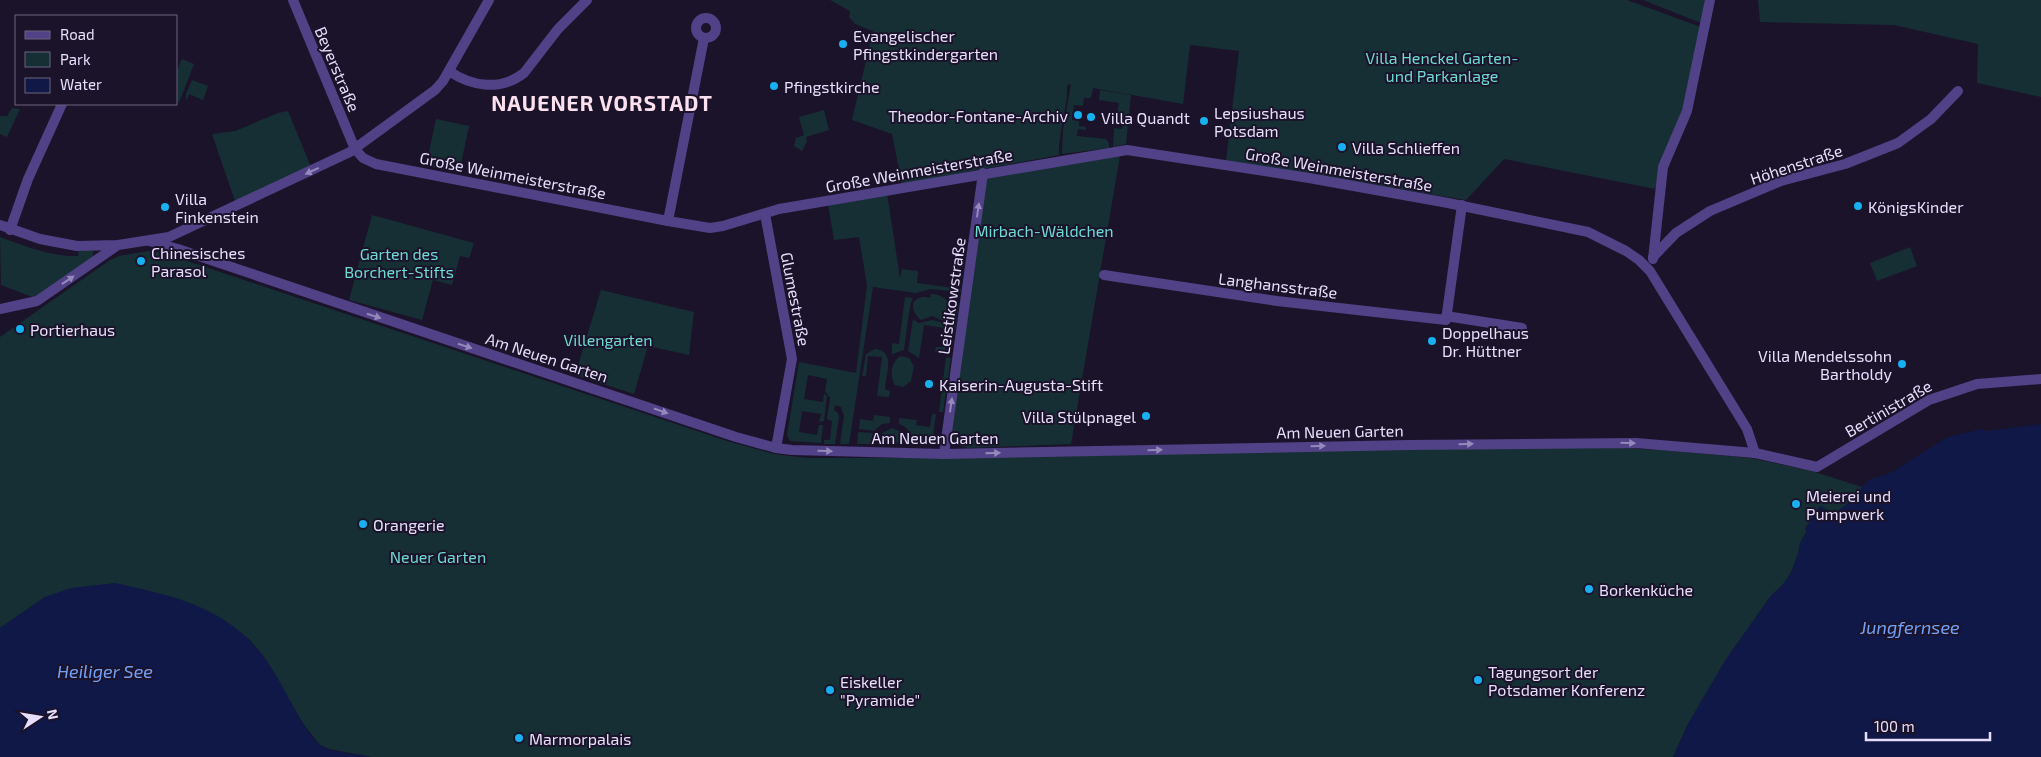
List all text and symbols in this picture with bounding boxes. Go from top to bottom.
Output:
legend [15,15,178,105]
street label: Beyerstraße [312,24,364,114]
text: Road [60,25,95,43]
place label: Evangelischer Pfingstkindergarten [853,26,998,63]
marker: Evangelischer Pfingstkindergarten [837,38,849,50]
park label: Villa Henckel Garten- und Parkanlage [1366,48,1518,85]
text: Park [60,50,91,68]
text: Water [60,75,102,93]
place label: Pfingstkirche [784,77,880,96]
marker: Pfingstkirche [768,80,780,92]
district label: NAUENER VORSTADT [491,90,713,115]
place label: Lepsiushaus Potsdam [1214,103,1305,140]
place label: Theodor-Fontane-Archiv [888,106,1069,125]
place label: Villa Quandt [1101,108,1190,128]
marker: Theodor-Fontane-Archiv [1072,109,1084,121]
marker: Villa Quandt [1085,111,1097,123]
marker: Lepsiushaus Potsdam [1198,115,1210,127]
place label: Villa Schlieffen [1352,138,1460,157]
street label: Höhenstraße [1748,140,1844,188]
marker: Villa Schlieffen [1336,141,1348,153]
street label: Große Weinmeisterstraße [1244,143,1434,195]
street label: Große Weinmeisterstraße [824,144,1014,196]
street label: Große Weinmeisterstraße [418,148,608,202]
one-way arrow [305,167,319,175]
place label: Villa Finkenstein [175,189,259,226]
place label: KönigsKinder [1868,197,1964,216]
marker: KönigsKinder [1852,200,1864,212]
marker: Villa Finkenstein [159,201,171,213]
one-way arrow [974,201,982,217]
park label: Mirbach-Wäldchen [974,221,1114,240]
street label: Leistikowstraße [933,236,969,356]
place label: Chinesisches Parasol [151,243,245,280]
park label: Garten des Borchert-Stifts [344,244,454,281]
street label: Glumestraße [778,250,814,348]
marker: Chinesisches Parasol [135,255,147,267]
street label: Langhansstraße [1218,268,1338,302]
one-way arrow [61,275,75,285]
one-way arrow [367,312,382,320]
place label: Portierhaus [30,320,115,339]
marker: Portierhaus [14,323,26,335]
place label: Doppelhaus Dr. Hüttner [1442,323,1529,360]
street label: Am Neuen Garten [484,328,610,386]
park label: Villengarten [563,330,653,349]
marker: Doppelhaus Dr. Hüttner [1426,335,1438,347]
one-way arrow [458,342,473,350]
place label: Villa Mendelssohn Bartholdy [1758,346,1893,383]
marker: Villa Mendelssohn Bartholdy [1896,358,1908,370]
place label: Kaiserin-Augusta-Stift [939,375,1103,394]
street label: Bertinistraße [1841,376,1935,440]
marker: Kaiserin-Augusta-Stift [923,378,935,390]
one-way arrow [947,397,955,413]
place label: Villa Stülpnagel [1022,407,1136,426]
one-way arrow [654,408,669,416]
marker: Villa Stülpnagel [1140,410,1152,422]
street label: Am Neuen Garten [1276,420,1404,442]
street label: Am Neuen Garten [871,428,999,447]
one-way arrow [1620,439,1636,447]
one-way arrow [1458,440,1474,448]
one-way arrow [1310,442,1326,450]
one-way arrow [1147,445,1163,453]
one-way arrow [817,447,833,455]
one-way arrow [985,448,1001,456]
place label: Meierei und Pumpwerk [1806,486,1891,523]
marker: Meierei und Pumpwerk [1790,498,1802,510]
place label: Orangerie [373,515,445,534]
marker: Orangerie [357,518,369,530]
park label: Neuer Garten [390,547,486,566]
place label: Borkenküche [1599,580,1693,599]
marker: Borkenküche [1583,583,1595,595]
water label: Jungfernsee [1859,616,1960,638]
water label: Heiliger See [57,660,153,682]
place label: Tagungsort der Potsdamer Konferenz [1488,662,1645,699]
place label: Eiskeller "Pyramide" [840,672,920,709]
marker: Tagungsort der Potsdamer Konferenz [1472,674,1484,686]
marker: Eiskeller "Pyramide" [824,684,836,696]
north arrow [15,692,65,742]
text: N [44,707,63,721]
scale bar [1866,710,1990,742]
text: 100 m [1874,717,1915,735]
place label: Marmorpalais [529,729,631,748]
marker: Marmorpalais [513,732,525,744]

